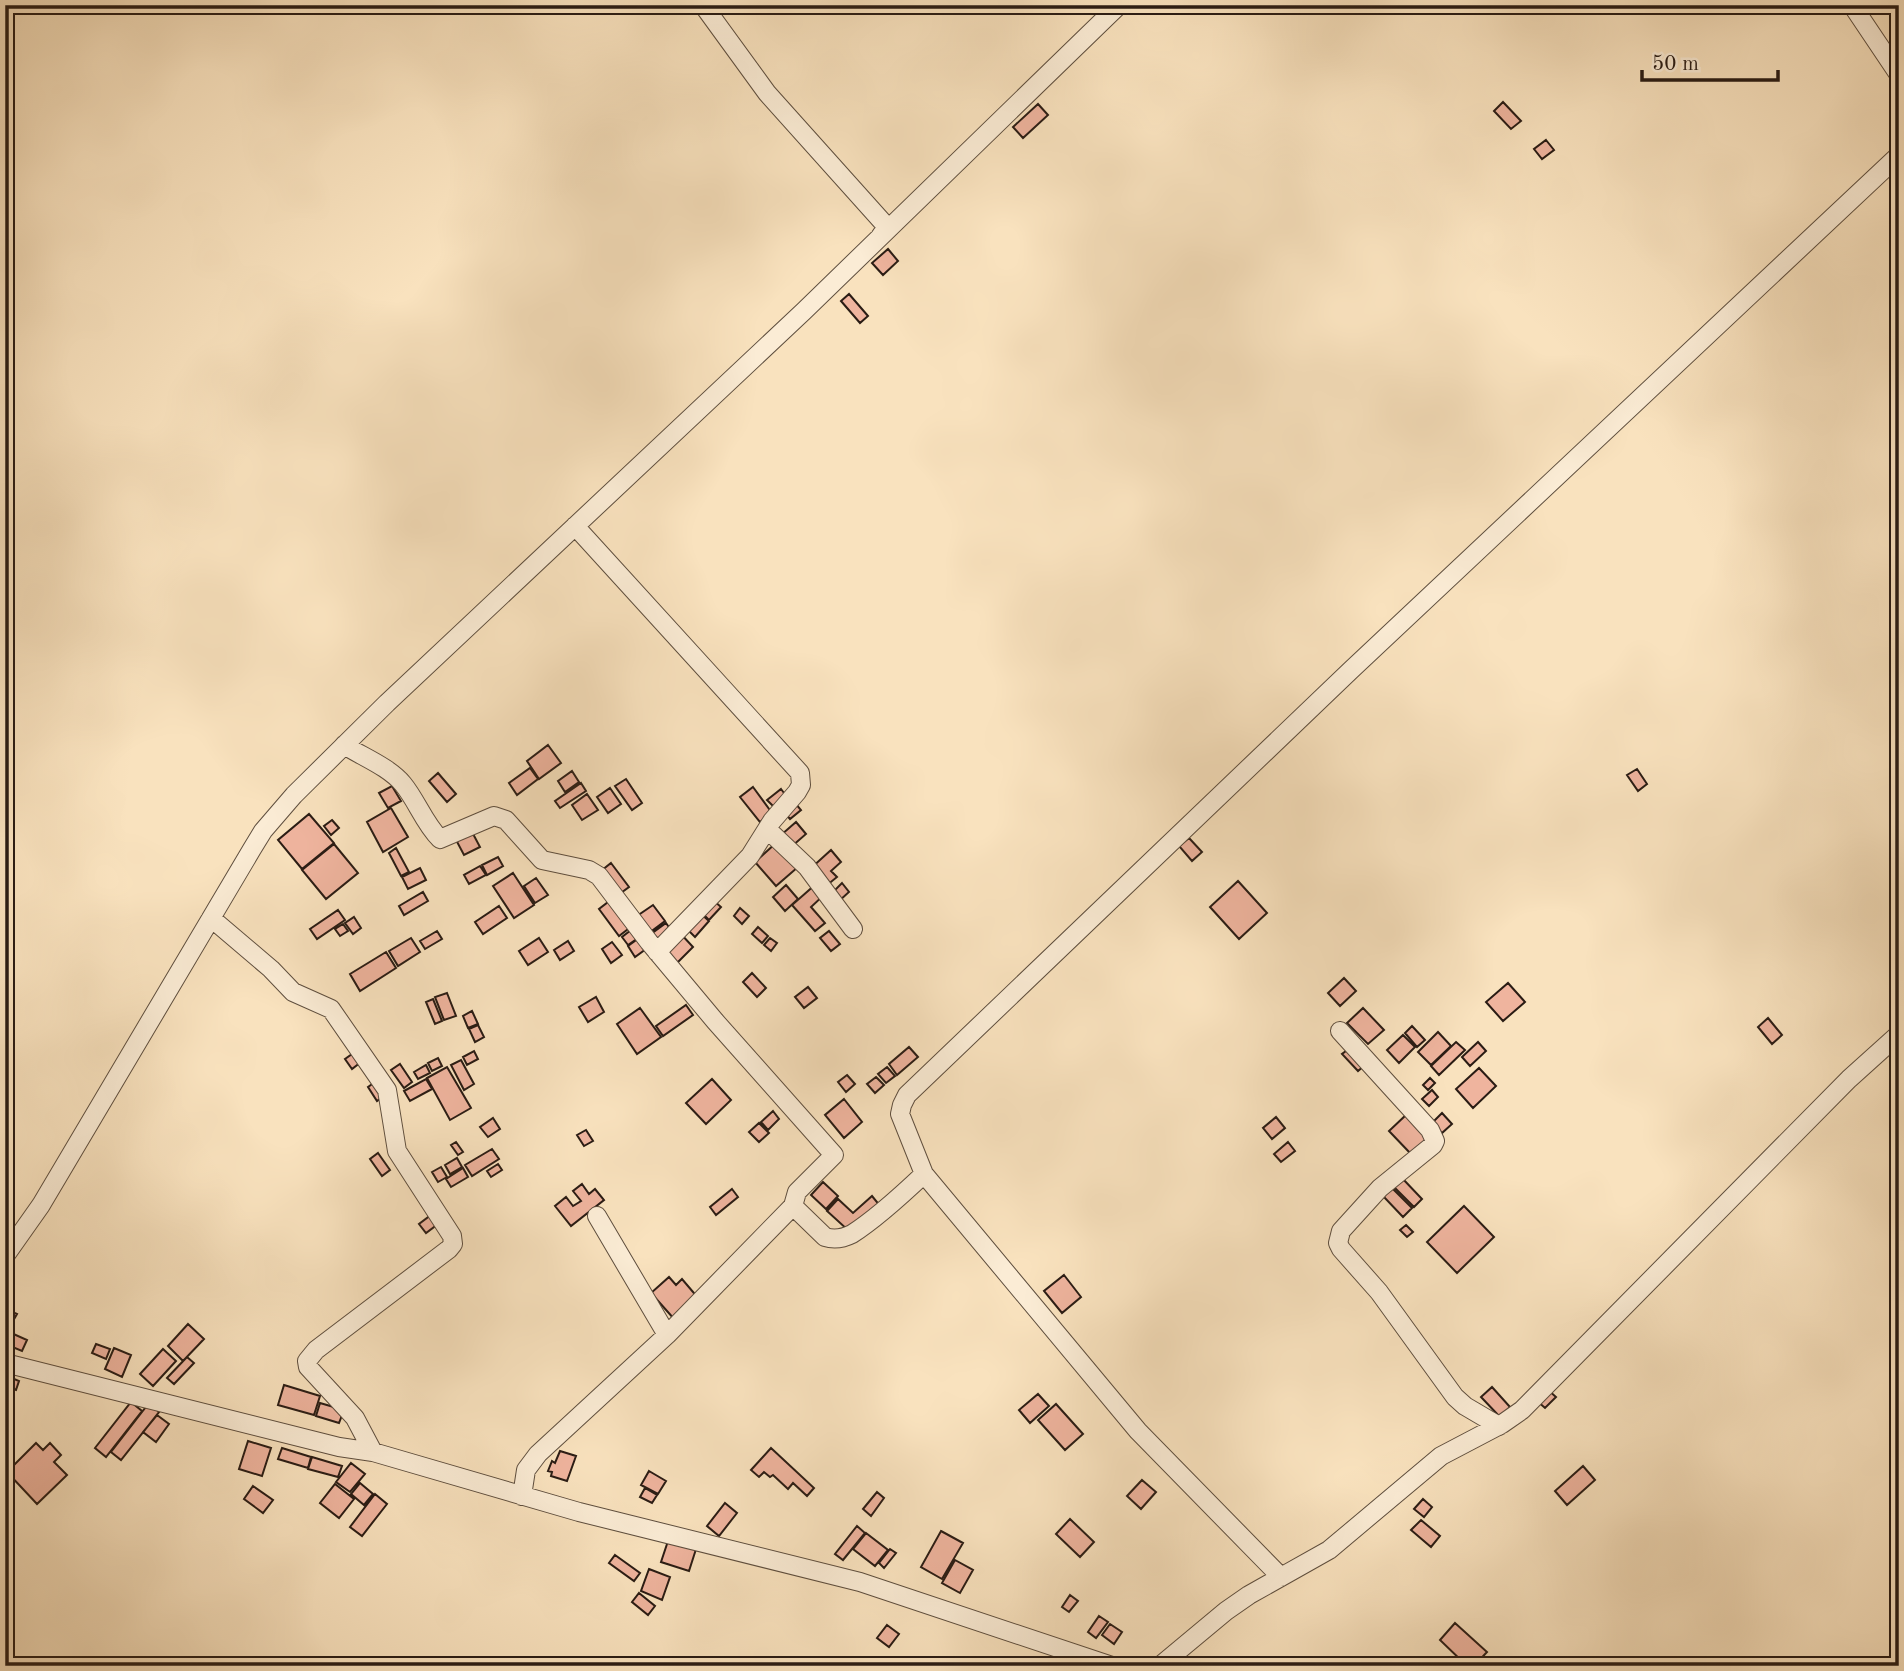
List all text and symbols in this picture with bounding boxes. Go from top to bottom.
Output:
scale bar [1642,38,1778,82]
text: 50 m [1652,54,1699,75]

